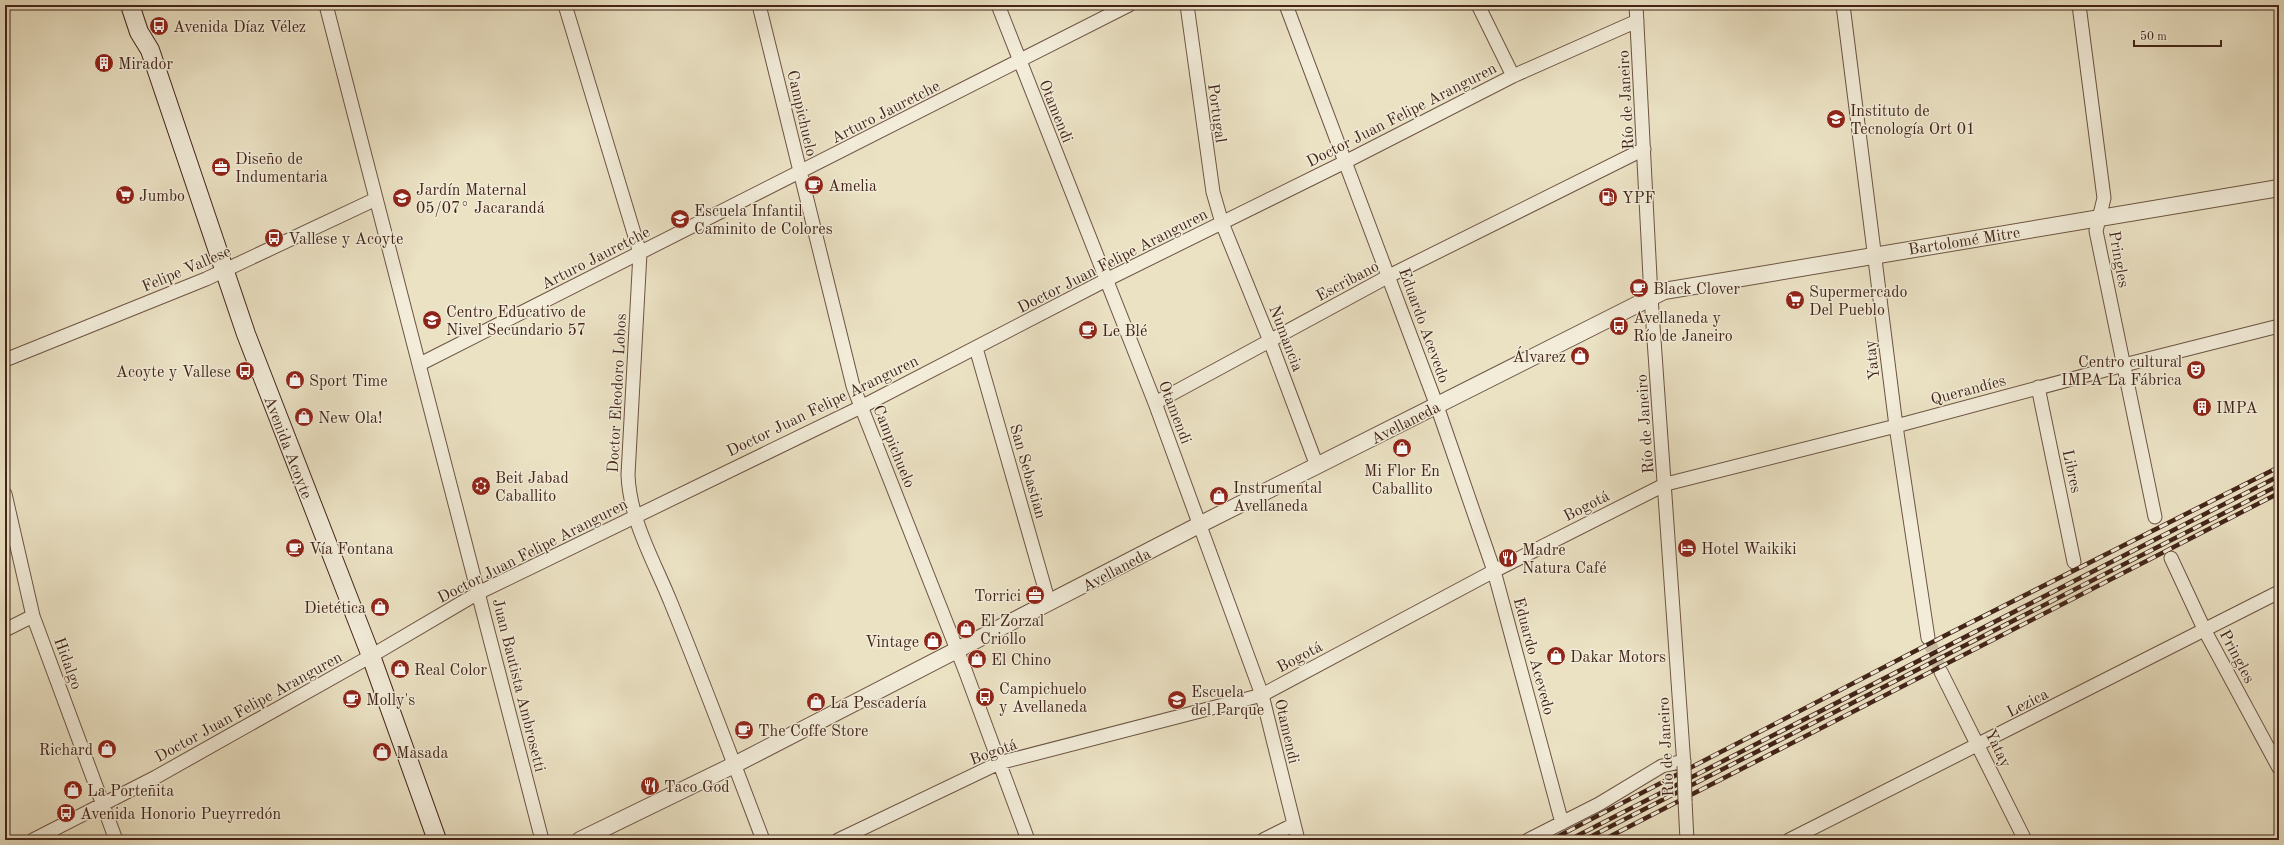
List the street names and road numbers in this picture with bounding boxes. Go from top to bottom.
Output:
street label: Río de Janeiro [1616,50,1638,150]
street label: Doctor Juan Felipe Aranguren [1304,61,1500,171]
street label: Campichuelo [783,69,819,158]
street label: Otamendi [1035,78,1075,145]
street label: Arturo Jauretche [829,79,943,147]
street label: Portugal [1204,83,1228,144]
street label: Doctor Juan Felipe Aranguren [1015,207,1211,317]
street label: Arturo Jauretche [539,225,653,293]
street label: Bartolomé Mitre [1907,225,2021,259]
street label: Pringles [2105,230,2131,289]
street label: Felipe Vallese [140,244,234,296]
street label: Escribano [1314,259,1382,305]
street label: Eduardo Acevedo [1395,266,1451,385]
street label: Numancia [1265,303,1305,374]
street label: Doctor Eleodoro Lobos [606,313,630,473]
street label: Yatay [1863,338,1883,381]
street label: Doctor Juan Felipe Aranguren [725,353,922,460]
street label: Río de Janeiro [1635,373,1657,474]
street label: Querandíes [1929,373,2008,409]
street label: Otamendi [1155,379,1193,446]
street label: Avenida Acoyte [260,394,314,501]
street label: Avellaneda [1369,400,1443,448]
street label: Campichuelo [869,403,917,490]
street label: San Sebastian [1006,422,1048,521]
street label: Libres [2059,448,2083,495]
street label: Bogotá [1561,488,1612,525]
street label: Doctor Juan Felipe Aranguren [435,497,631,607]
street label: Avellaneda [1080,546,1154,595]
street label: Eduardo Acevedo [1510,596,1556,717]
street label: Juan Bautista Ambrosetti [489,597,547,774]
street label: Pringles [2216,628,2257,686]
street label: Hidalgo [50,636,84,692]
street label: Bogotá [1275,639,1325,676]
street label: Doctor Juan Felipe Aranguren [153,649,345,766]
street label: Lezica [2005,687,2051,721]
street label: Otamendi [1271,697,1301,765]
street label: Río de Janeiro [1656,697,1678,797]
street label: Yatay [1981,727,2013,771]
street label: Bogotá [968,737,1020,769]

